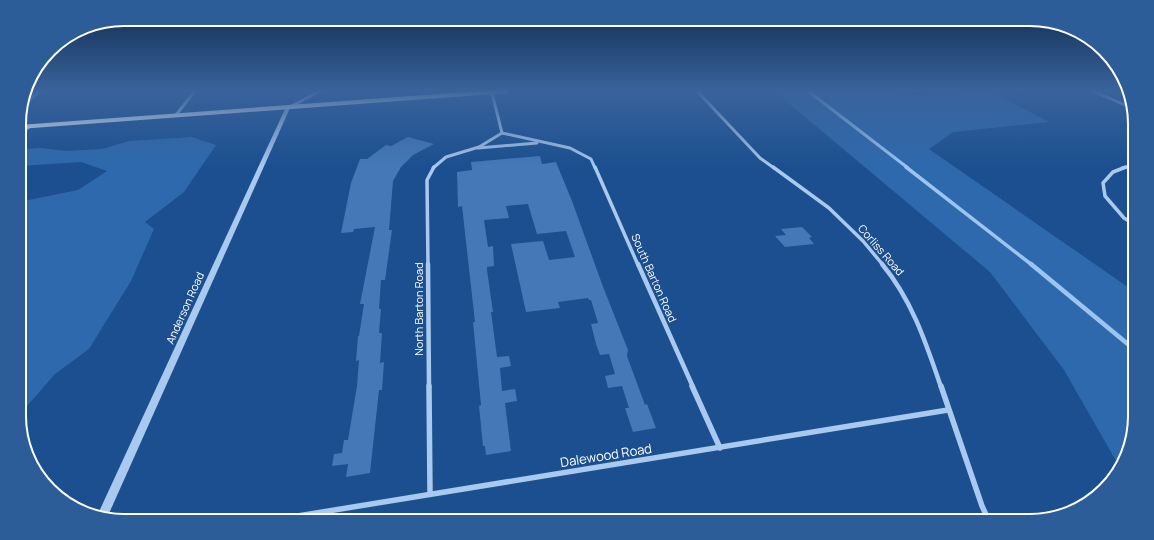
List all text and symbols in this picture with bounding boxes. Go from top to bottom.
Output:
street label: Corliss Road [855,221,908,278]
street label: South Barton Road [628,231,681,324]
street label: North Barton Road [411,262,426,356]
street label: Anderson Road [162,269,207,346]
street label: Dalewood Road [559,439,653,471]

